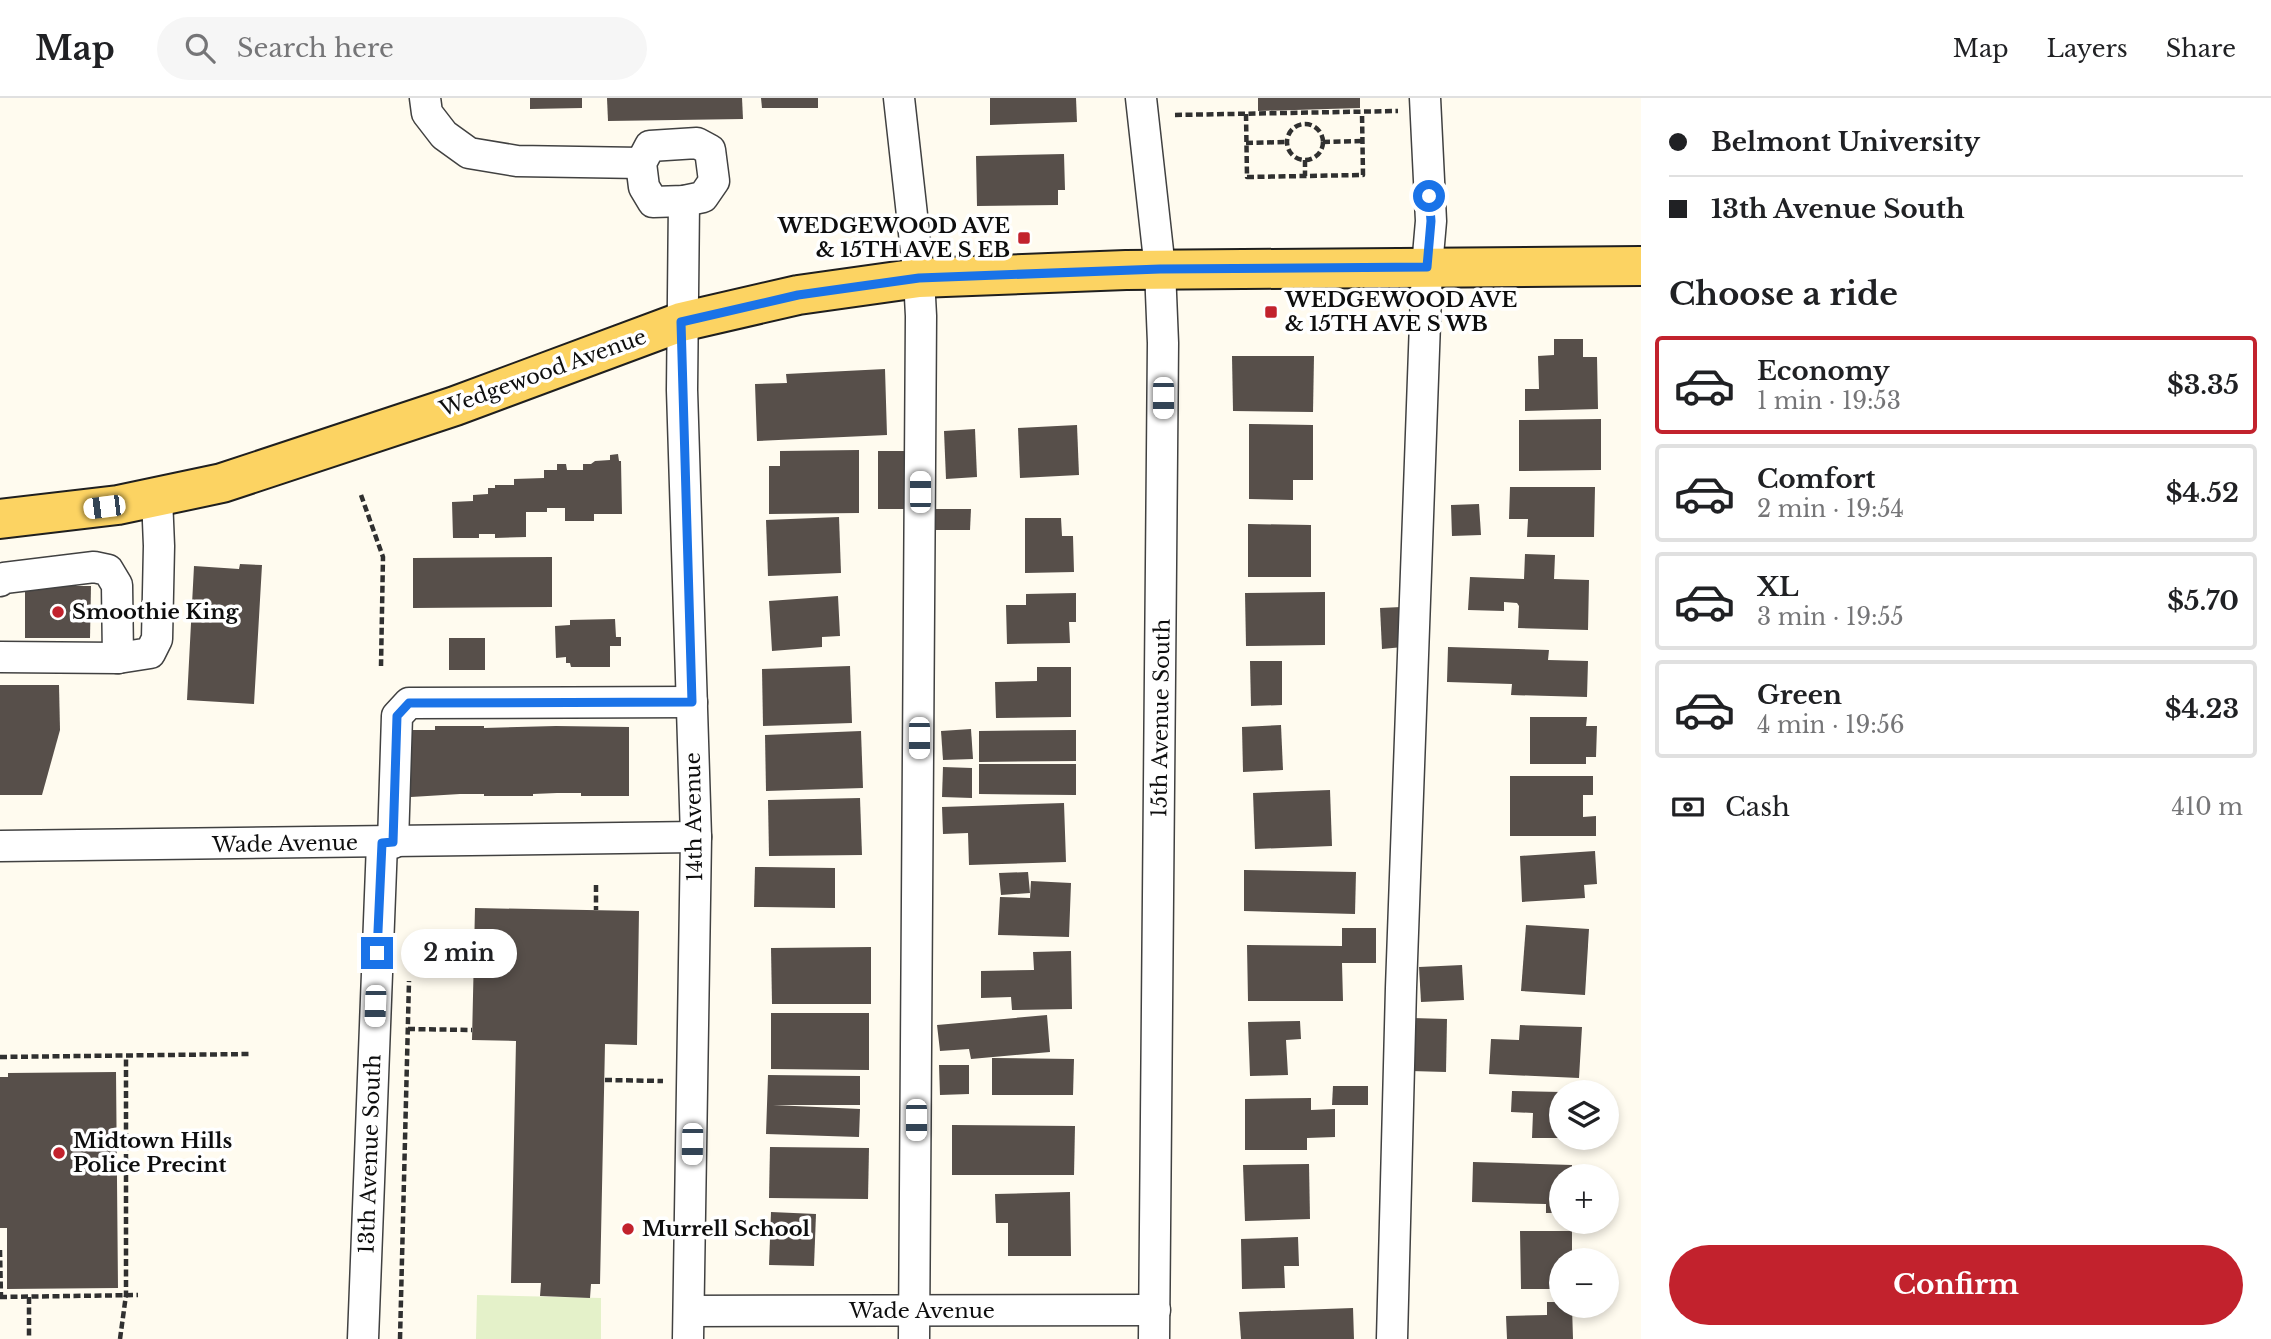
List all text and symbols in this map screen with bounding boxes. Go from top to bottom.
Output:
search box [157,17,647,80]
text: Map [35,28,115,69]
icon: search [181,29,219,67]
text: Search here [237,32,394,64]
text: Map [1953,34,2009,63]
text: Layers [2047,34,2128,63]
text: Share [2166,34,2236,63]
text: Belmont University [1711,126,1980,158]
route start [1413,180,1445,212]
text: 13th Avenue South [1711,193,1965,225]
place label: WEDGEWOOD AVE & 15TH AVE S EB [777,213,1010,263]
marker: WEDGEWOOD AVE & 15TH AVE S EB [1016,230,1032,246]
text: Choose a ride [1669,274,1898,314]
place label: WEDGEWOOD AVE & 15TH AVE S WB [1284,287,1517,337]
marker: WEDGEWOOD AVE & 15TH AVE S WB [1263,304,1279,320]
street label: Wedgewood Avenue [435,324,650,423]
icon: car [1673,354,1736,417]
text: Economy [1757,355,1890,387]
text: $3.35 [2167,369,2239,401]
car [1153,377,1174,419]
text: 1 min · 19:53 [1757,387,1901,415]
icon: car [1673,462,1736,525]
text: Comfort [1757,463,1875,495]
car [910,471,931,513]
text: $4.52 [2166,477,2239,509]
car [82,494,127,520]
text: 2 min · 19:54 [1757,495,1904,523]
icon: car [1673,570,1736,633]
text: XL [1757,571,1799,603]
text: $5.70 [2167,585,2239,617]
place label: Smoothie King [72,599,239,625]
text: 3 min · 19:55 [1757,603,1904,631]
marker: Smoothie King [50,604,66,620]
street label: 15th Avenue South [1146,618,1176,818]
icon: car [1673,678,1736,741]
text: Green [1757,679,1842,711]
text: $4.23 [2165,693,2239,725]
text: 4 min · 19:56 [1757,711,1905,739]
car [909,717,930,759]
street label: 14th Avenue [680,752,708,882]
icon: cash [1669,788,1707,826]
text: Cash [1725,791,1790,823]
text: 410 m [2172,793,2243,821]
street label: Wade Avenue [211,830,358,858]
callout: 2 min [402,928,517,978]
route end [361,937,393,969]
text: 2 min [423,939,495,967]
car [364,985,387,1027]
street label: 13th Avenue South [354,1054,386,1254]
map controls [1549,1080,1619,1318]
button: layers [1549,1080,1619,1150]
car [906,1099,927,1141]
car [682,1123,703,1165]
place label: Midtown Hills Police Precint [73,1128,233,1178]
marker: Midtown Hills Police Precint [51,1145,67,1161]
button: + [1549,1164,1619,1234]
place label: Murrell School [642,1216,811,1242]
marker: Murrell School [620,1221,636,1237]
button: Confirm [1669,1245,2243,1325]
button: − [1549,1248,1619,1318]
street label: Wade Avenue [848,1298,995,1324]

